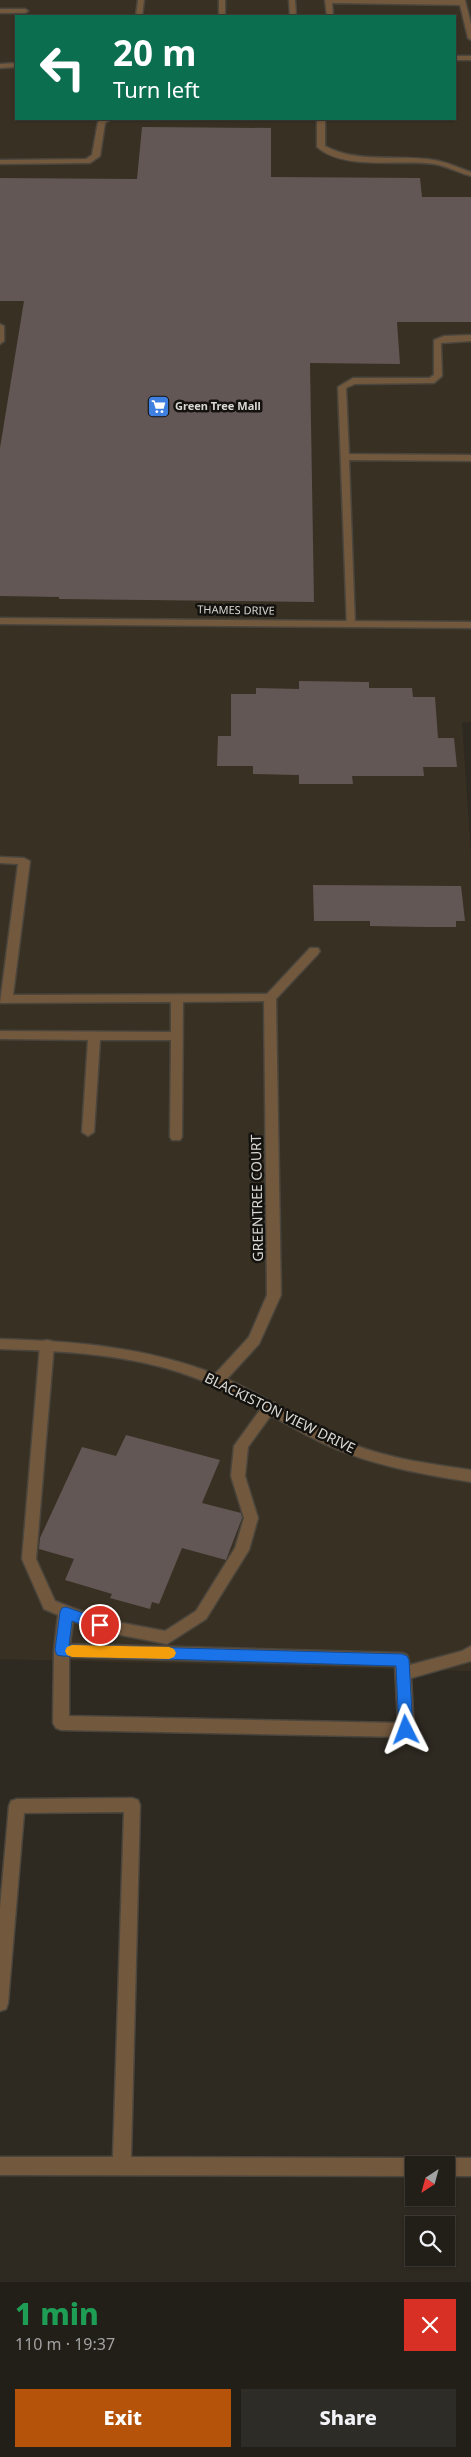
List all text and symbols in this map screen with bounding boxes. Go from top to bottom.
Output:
text: 20 m [113,29,196,76]
icon: left [30,35,95,100]
text: Turn left [113,74,200,104]
supermarket icon: Green Tree Mall [147,394,171,418]
place label: Green Tree Mall [175,398,261,413]
street label: THAMES DRIVE [197,601,275,618]
street label: GREENTREE COURT [246,1134,267,1262]
street label: BLACKISTON VIEW DRIVE [202,1368,359,1457]
pin [79,1604,121,1646]
icon: arrive [86,1611,114,1639]
position arrow [379,1703,431,1755]
north arrow [405,2156,455,2206]
map controls [405,2156,455,2266]
button: search [405,2216,455,2266]
text: 1 min [15,2293,99,2334]
button: close [404,2299,456,2351]
text: 110 m · 19:37 [15,2333,115,2355]
button: Exit [15,2389,231,2447]
button: Share [241,2389,456,2447]

